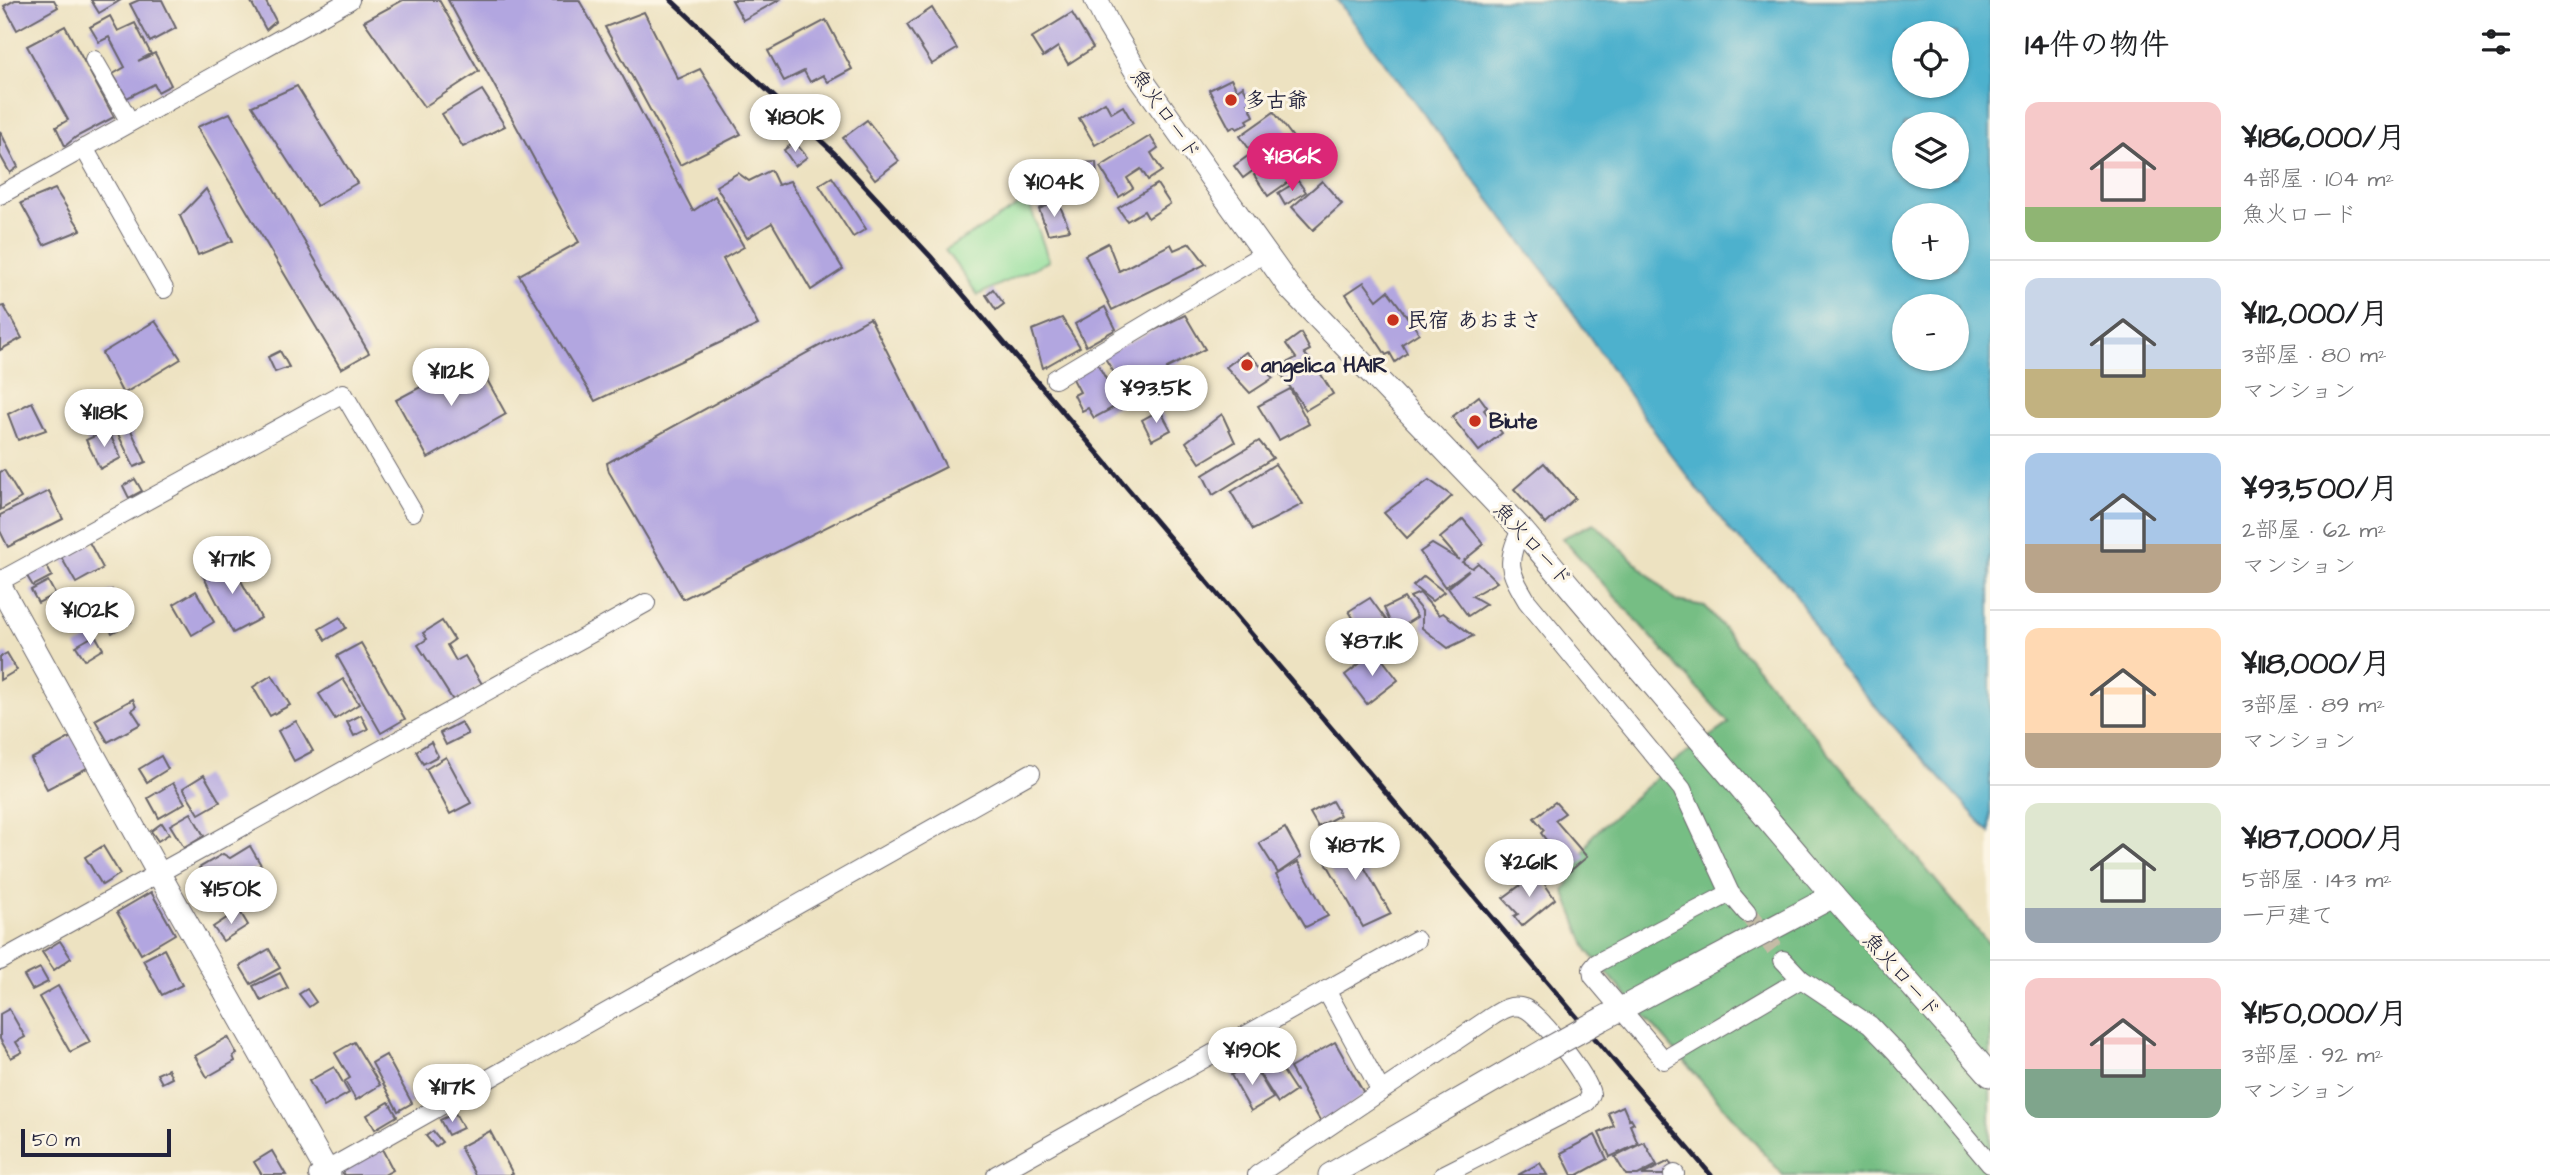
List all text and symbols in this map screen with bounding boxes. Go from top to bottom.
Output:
map controls [1892,21,1969,371]
button: locate [1892,21,1969,98]
icon: filters [2477,23,2515,61]
text: 14件の物件 [2025,24,2169,66]
street label: 魚火ロード [1124,63,1208,166]
place label: 多古爺 [1245,86,1308,115]
marker: 多古爺 [1223,92,1239,108]
pin: ¥180K [746,94,844,154]
text: ¥180K [766,101,824,133]
button: layers [1892,112,1969,189]
text: ¥186,000/月 [2242,117,2406,159]
icon: home [2081,130,2165,214]
pin: ¥186K [1243,134,1341,193]
text: ¥186K [1263,140,1321,172]
pin: ¥104K [1005,160,1103,219]
text: 4部屋 · 104 m² [2242,163,2394,195]
text: ¥104K [1024,166,1084,198]
text: 魚火ロード [2242,199,2357,231]
button: + [1892,203,1969,280]
text: ¥112,000/月 [2242,293,2389,335]
button: − [1892,294,1969,371]
place label: 民宿 あおまさ [1407,306,1541,335]
icon: home [2081,306,2165,390]
marker: 民宿 あおまさ [1385,312,1401,328]
text: 3部屋 · 80 m² [2242,339,2387,371]
pin: ¥112K [402,348,500,408]
place label: angelica HAIR [1260,351,1388,382]
text: ¥112K [428,355,474,387]
marker: angelica HAIR [1239,357,1255,373]
pin: ¥93.5K [1099,366,1213,425]
text: ¥93.5K [1121,372,1191,404]
text: マンション [2242,375,2356,407]
pin: ¥118K [55,390,153,449]
text: ¥118K [80,396,128,428]
place label: Biute [1489,407,1538,436]
marker: Biute [1467,413,1483,429]
text: ¥93,500/月 [2242,468,2398,510]
icon: home [2081,481,2165,565]
street label: 魚火ロード [1487,496,1579,593]
text: 2部屋 · 62 m² [2242,514,2386,546]
pin: ¥171K [183,536,281,596]
text: ¥171K [209,543,255,575]
text: マンション [2242,550,2356,582]
pin: ¥102K [41,588,139,647]
text: ¥102K [62,594,118,626]
pin: ¥87.1K [1315,618,1429,678]
text: ¥87.1K [1341,625,1403,657]
text: ¥118,000/月 [2242,643,2391,685]
icon: home [2081,656,2165,740]
text: 3部屋 · 89 m² [2242,689,2385,721]
text: マンション [2242,725,2356,757]
text: ¥187,000/月 [2242,818,2406,860]
pin: ¥187K [1306,822,1404,882]
text: ¥187K [1326,829,1384,861]
icon: home [2081,831,2165,915]
pin: ¥261K [1480,839,1578,899]
text: ¥261K [1501,846,1557,878]
text: 5部屋 · 143 m² [2242,864,2392,896]
pin: ¥150K [182,866,280,926]
text: ¥150K [201,873,261,905]
text: 一戸建て [2242,900,2334,932]
street label: 魚火ロード [1856,926,1947,1024]
text: ¥150,000/月 [2242,993,2408,1035]
icon: home [2081,1006,2165,1090]
pin: ¥190K [1203,1028,1301,1087]
text: ¥190K [1224,1034,1280,1066]
text: 3部屋 · 92 m² [2242,1039,2383,1071]
pin: ¥117K [403,1064,501,1124]
text: ¥117K [429,1071,475,1103]
text: マンション [2242,1075,2356,1107]
scale bar [21,1126,172,1158]
text: 50 m [32,1127,80,1154]

